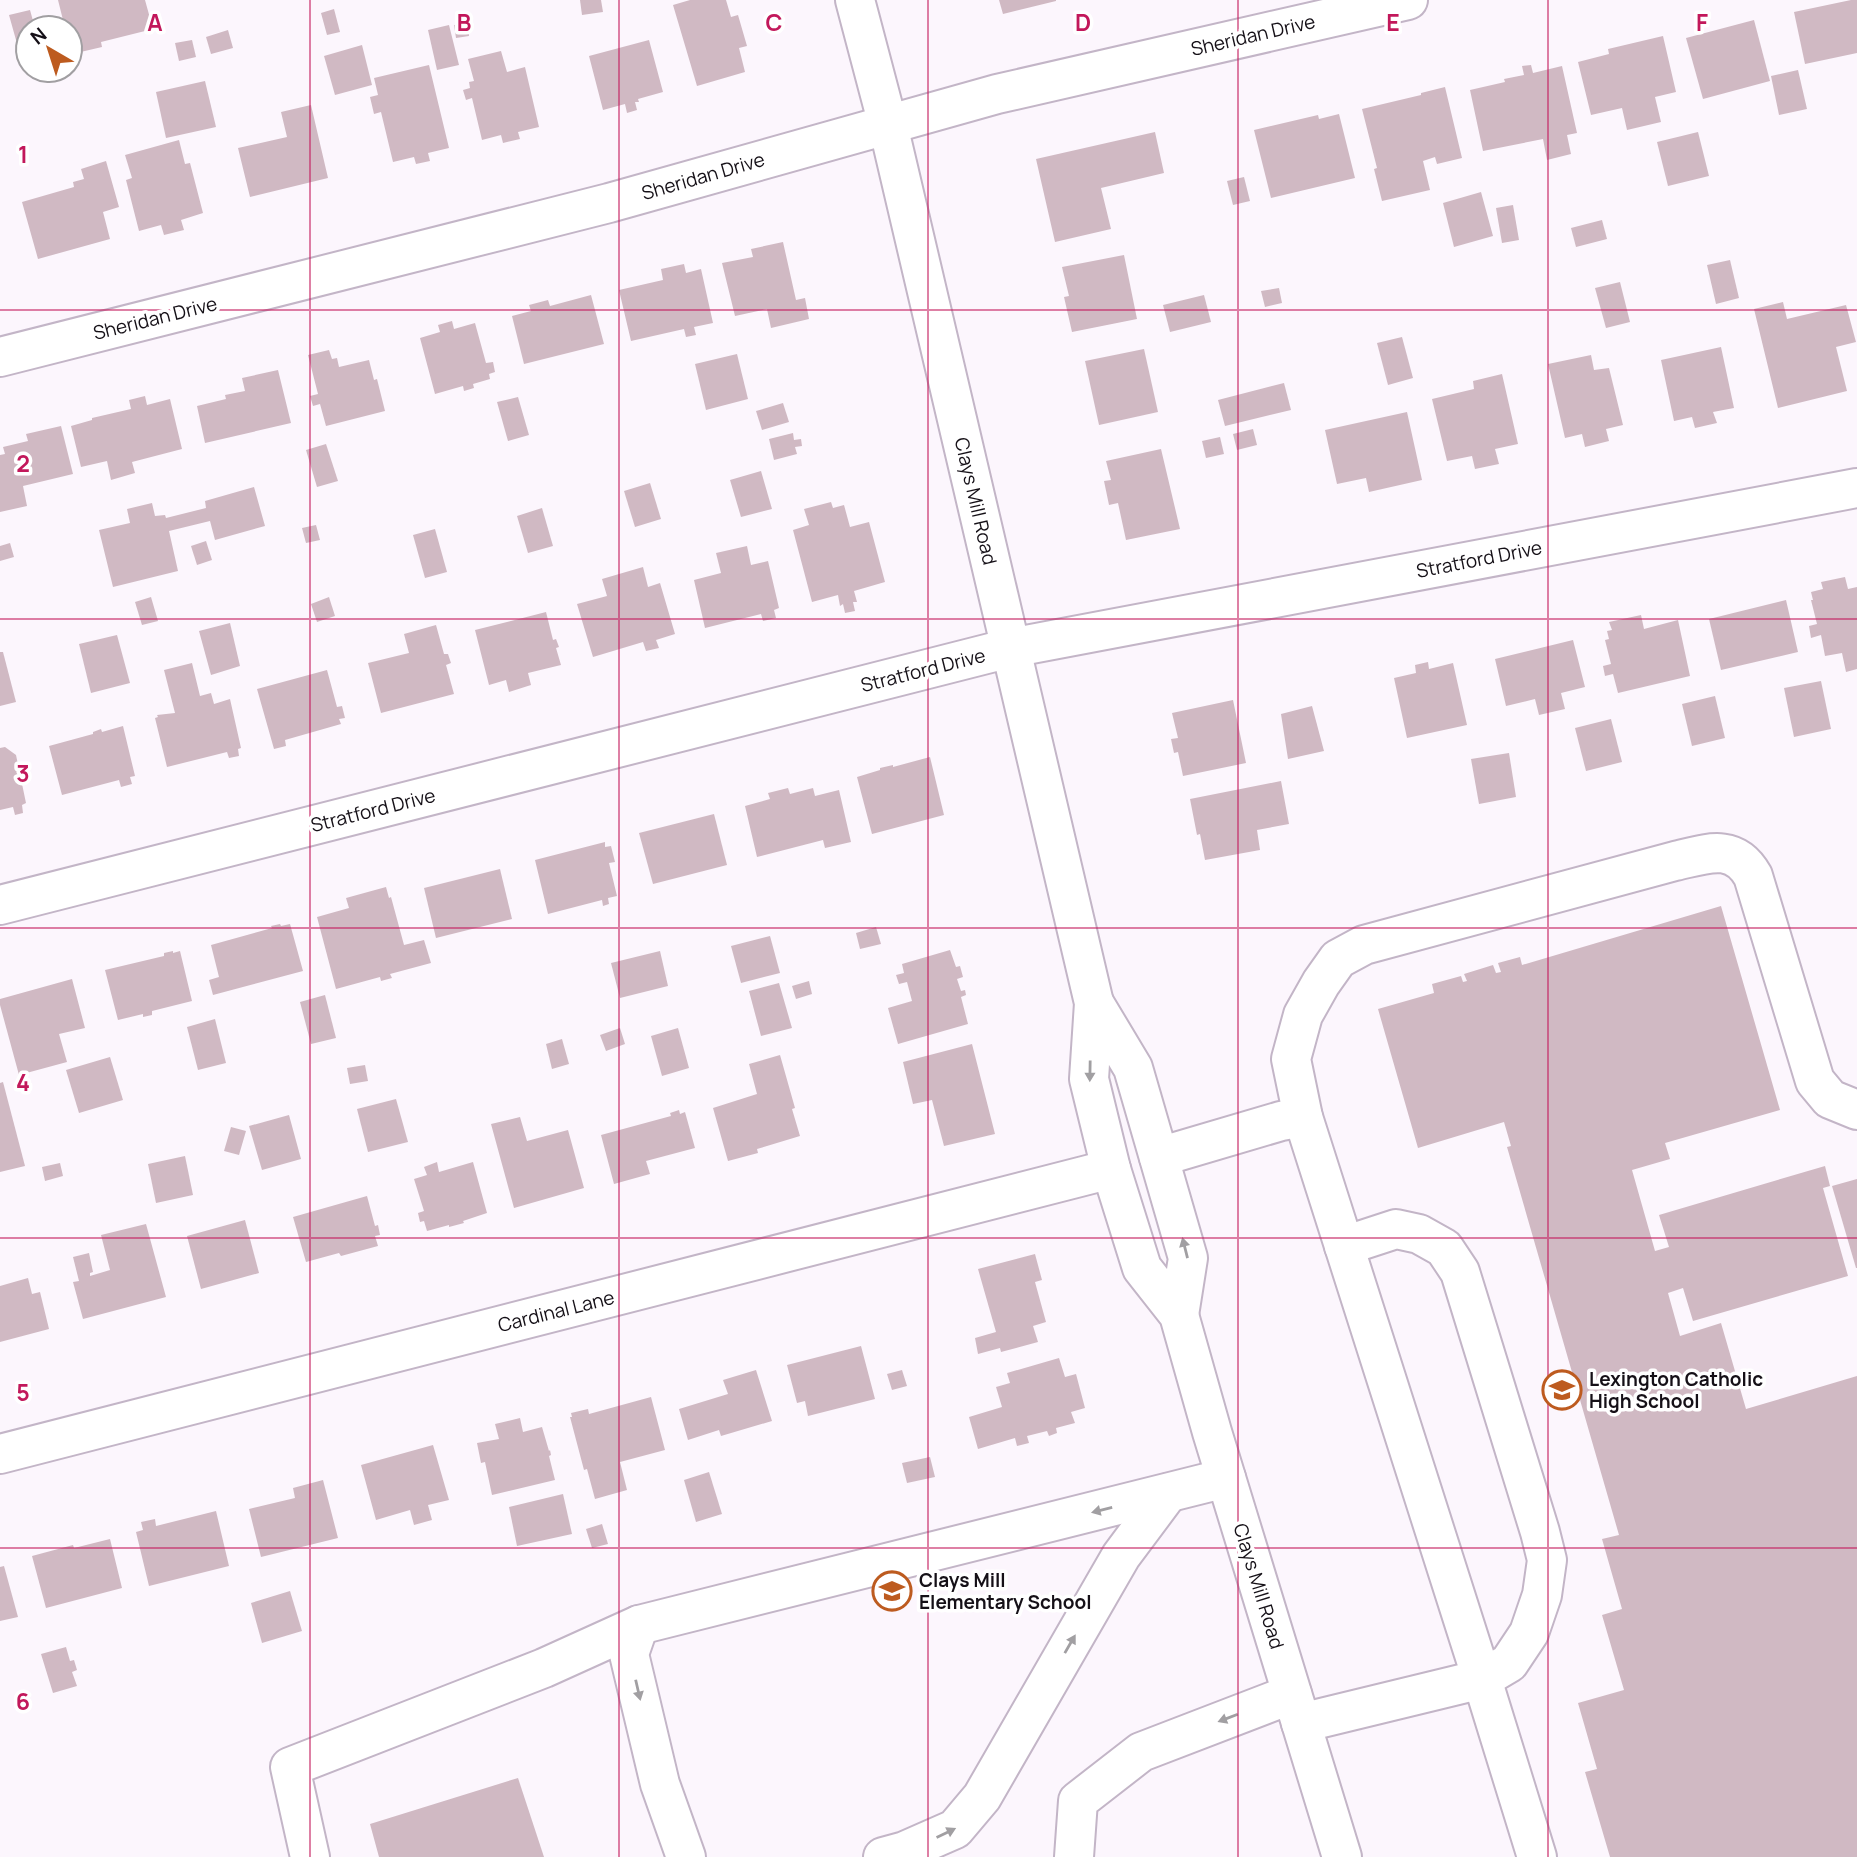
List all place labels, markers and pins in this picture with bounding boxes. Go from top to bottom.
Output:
place label: Lexington Catholic High School [1589,1366,1763,1414]
school or university icon: Lexington Catholic High School [1541,1369,1583,1411]
place label: Clays Mill Elementary School [919,1567,1092,1615]
school or university icon: Clays Mill Elementary School [871,1570,913,1612]

